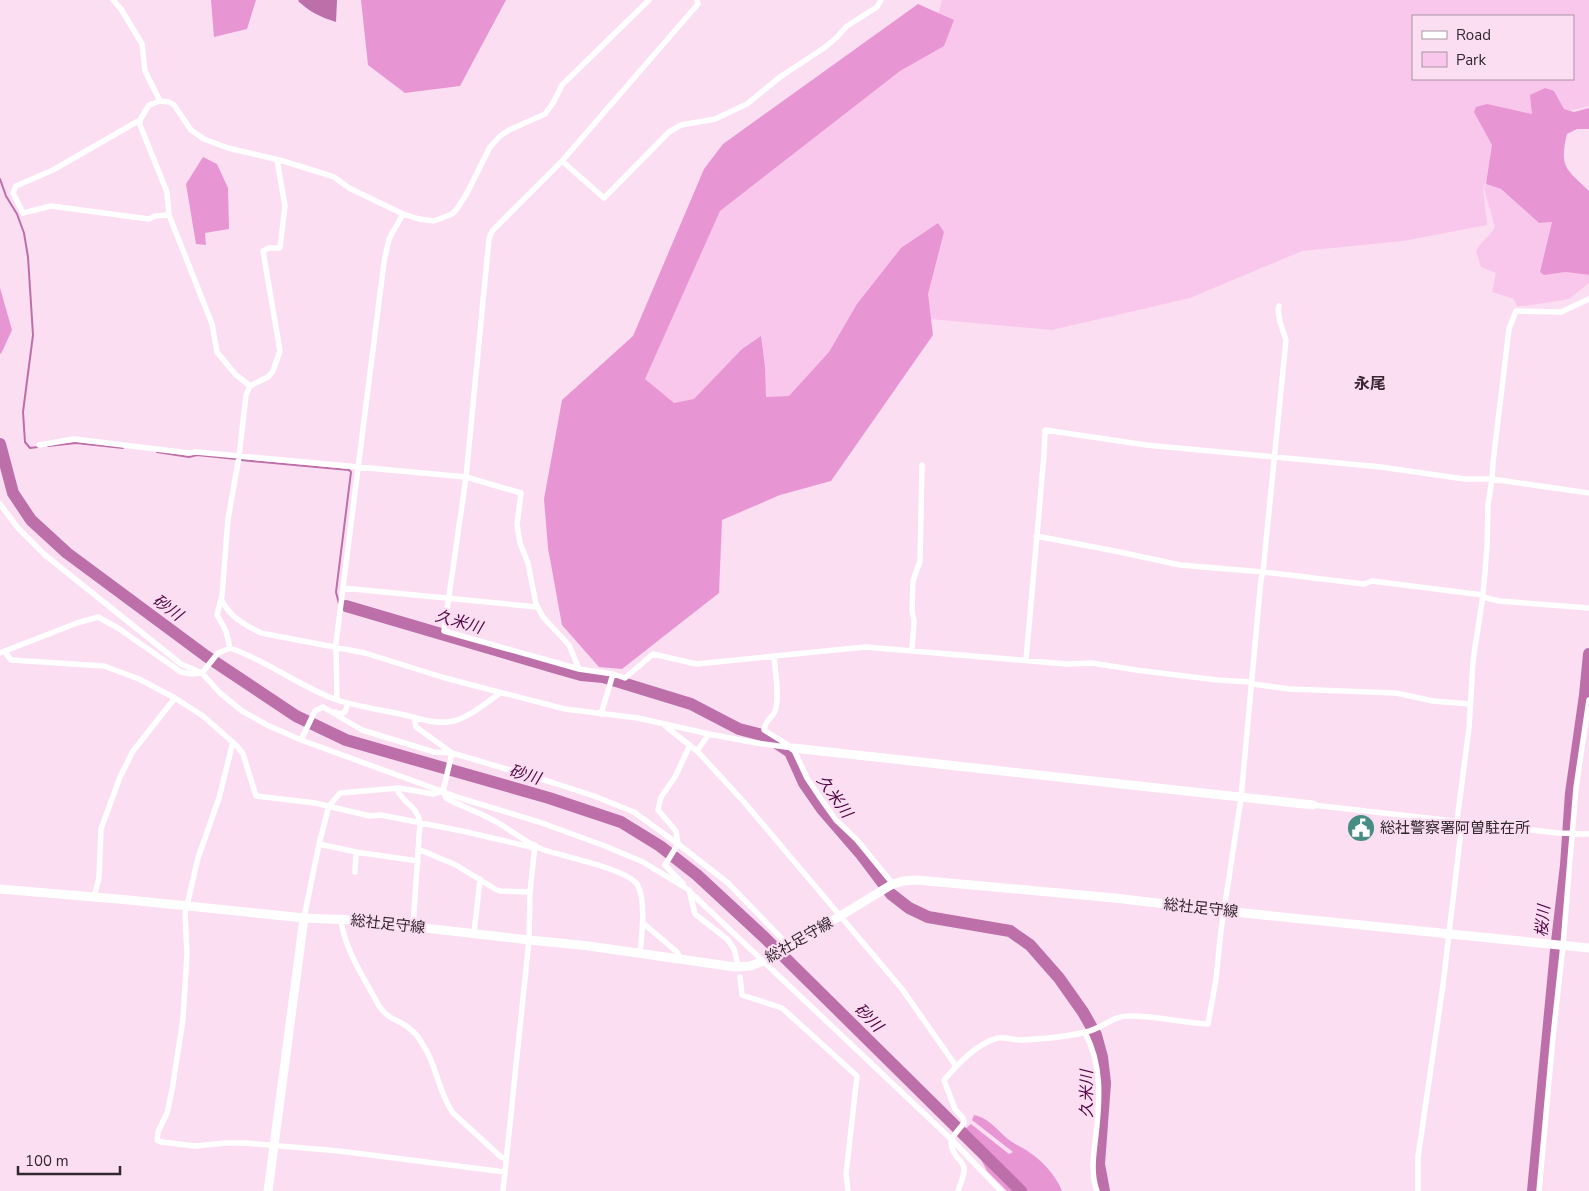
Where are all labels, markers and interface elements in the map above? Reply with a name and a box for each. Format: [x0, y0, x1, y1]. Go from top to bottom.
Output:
legend [1412, 15, 1574, 80]
text: Road [1456, 25, 1491, 45]
text: Park [1456, 50, 1486, 70]
district label: 永尾 [1354, 373, 1386, 395]
water label: 砂川 [148, 590, 188, 627]
water label: 久米川 [433, 605, 487, 640]
water label: 砂川 [506, 760, 545, 790]
water label: 久米川 [811, 771, 858, 824]
public building icon: 総社警察署阿曽駐在所 [1346, 813, 1376, 843]
place label: 総社警察署阿曽駐在所 [1380, 818, 1530, 838]
street label: 総社足守線 [1163, 894, 1239, 922]
water label: 桜川 [1531, 902, 1556, 938]
street label: 総社足守線 [350, 910, 426, 938]
street label: 総社足守線 [762, 913, 836, 967]
water label: 砂川 [849, 999, 889, 1038]
water label: 久米川 [1076, 1068, 1098, 1118]
scale bar [18, 1144, 120, 1176]
text: 100 m [25, 1151, 69, 1171]

